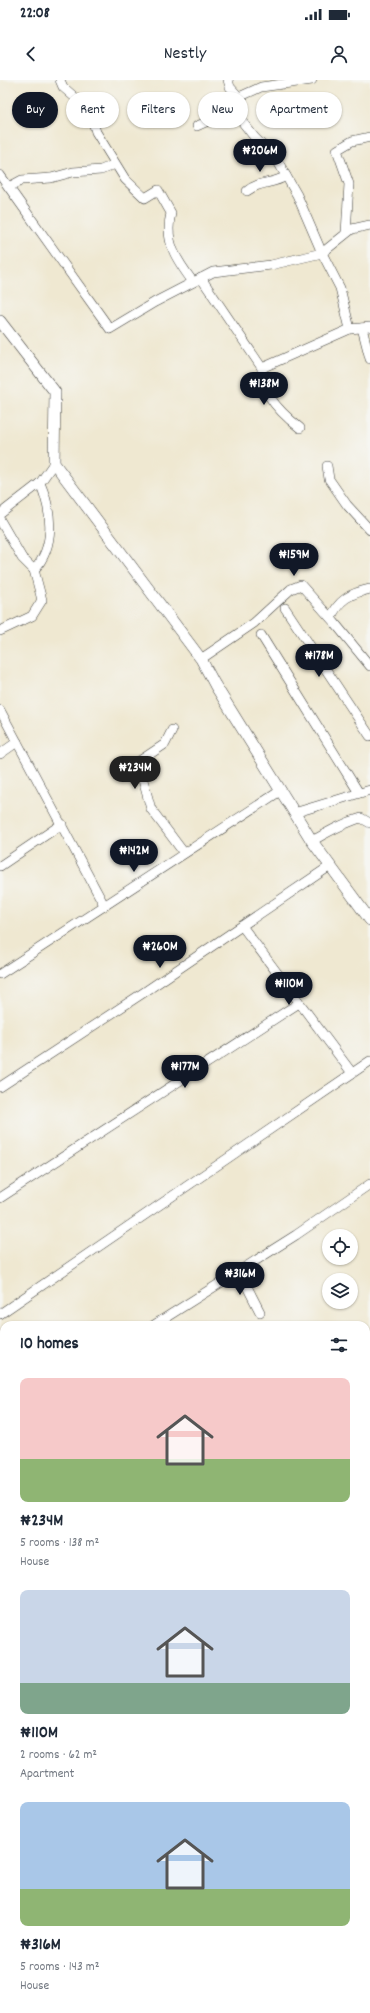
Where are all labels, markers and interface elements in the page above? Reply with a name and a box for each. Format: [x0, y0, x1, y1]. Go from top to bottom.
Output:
text: 22:08 [20, 3, 50, 25]
text: Nestly [164, 42, 206, 67]
icon: back [20, 43, 42, 65]
icon: person [328, 43, 350, 65]
chip: Buy [12, 92, 58, 128]
chip: Rent [66, 92, 119, 128]
chip: Filters [127, 92, 190, 128]
chip: New [198, 92, 248, 128]
chip: Apartment [256, 92, 342, 128]
pin: ₦206M [232, 139, 288, 173]
text: ₦206M [242, 142, 278, 161]
pin: ₦138M [236, 372, 292, 406]
text: ₦138M [249, 375, 279, 394]
pin: ₦159M [266, 543, 322, 577]
text: ₦159M [279, 546, 310, 565]
pin: ₦178M [291, 644, 347, 678]
text: ₦178M [304, 647, 334, 666]
pin: ₦234M [107, 756, 163, 790]
text: ₦234M [118, 759, 152, 778]
pin: ₦142M [106, 839, 162, 873]
text: ₦142M [119, 842, 149, 861]
pin: ₦260M [132, 935, 188, 969]
text: ₦260M [142, 938, 178, 957]
pin: ₦110M [261, 972, 317, 1006]
text: ₦110M [275, 975, 303, 994]
pin: ₦177M [157, 1055, 213, 1089]
text: ₦177M [171, 1058, 199, 1077]
map controls [322, 1229, 358, 1309]
button: locate [322, 1229, 358, 1265]
pin: ₦316M [212, 1262, 268, 1296]
text: ₦316M [224, 1265, 256, 1284]
button: layers [322, 1273, 358, 1309]
text: 10 homes [20, 1333, 79, 1357]
icon: filters [328, 1334, 350, 1356]
icon: home [149, 1404, 221, 1476]
text: ₦234M [20, 1510, 63, 1534]
text: 5 rooms · 138 m² [20, 1534, 99, 1553]
text: House [20, 1553, 49, 1572]
icon: home [149, 1616, 221, 1688]
text: ₦110M [20, 1722, 58, 1746]
text: 2 rooms · 62 m² [20, 1746, 97, 1765]
text: Apartment [20, 1765, 74, 1784]
icon: home [149, 1828, 221, 1900]
text: ₦316M [20, 1934, 61, 1958]
text: 5 rooms · 143 m² [20, 1958, 99, 1977]
text: House [20, 1977, 49, 1996]

